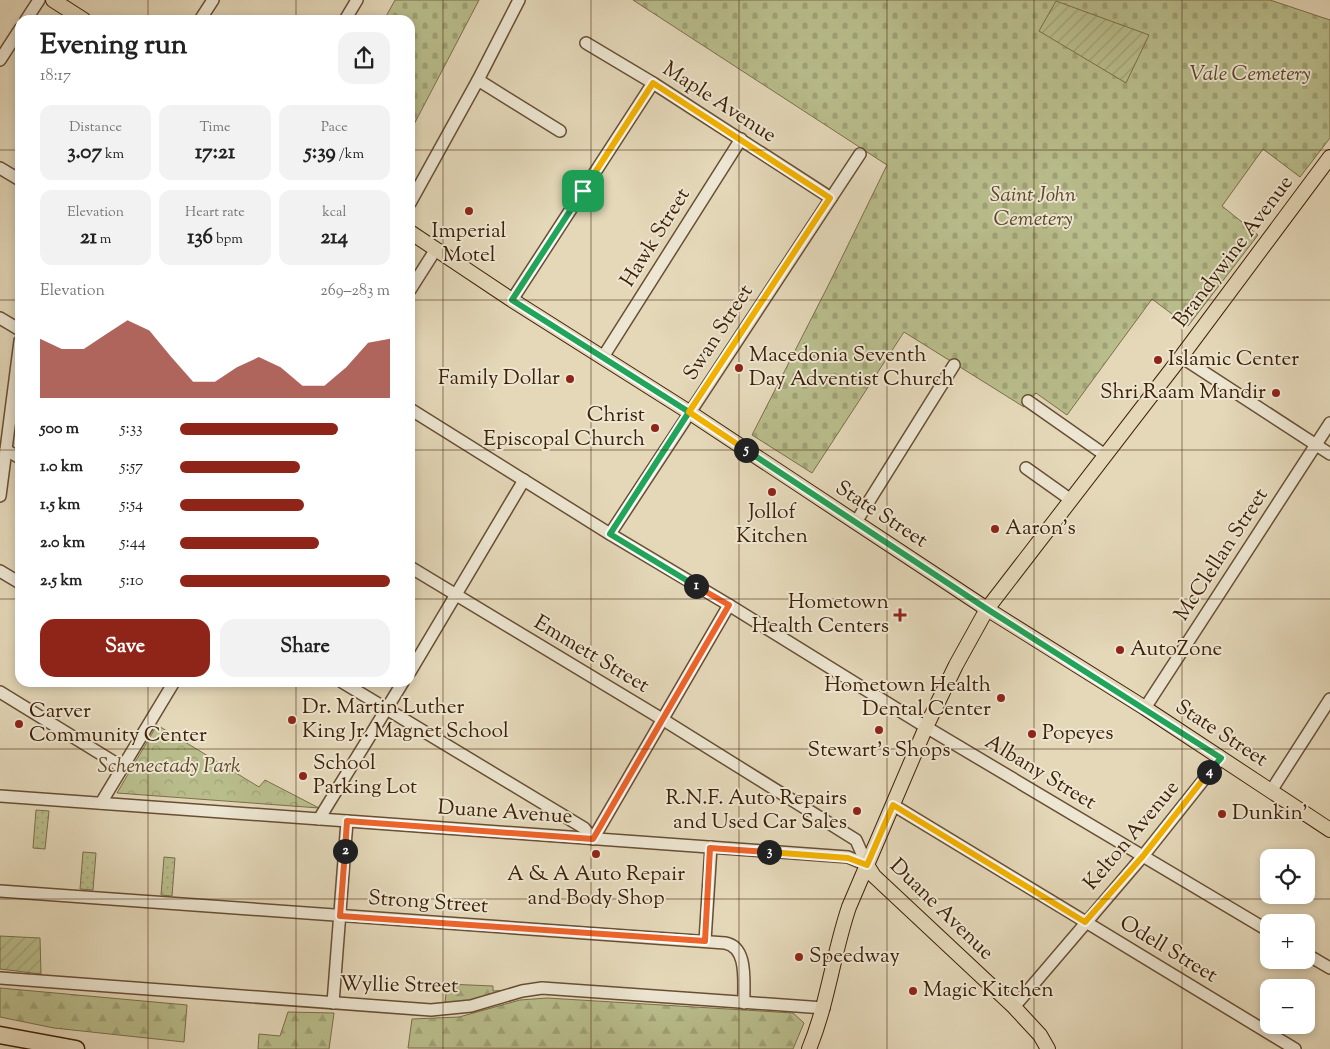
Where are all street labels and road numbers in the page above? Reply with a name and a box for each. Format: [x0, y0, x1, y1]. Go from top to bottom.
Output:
street label: Maple Avenue [656, 55, 782, 151]
street label: Brandywine Avenue [1167, 170, 1301, 334]
street label: Hawk Street [614, 183, 698, 293]
street label: Swan Street [677, 279, 761, 387]
street label: State Street [829, 474, 933, 556]
street label: McClellan Street [1168, 483, 1276, 627]
street label: Emmett Street [528, 609, 654, 701]
street label: State Street [1169, 693, 1273, 775]
street label: Albany Street [979, 728, 1101, 818]
street label: Kelton Avenue [1077, 775, 1187, 897]
street label: Duane Avenue [437, 793, 573, 833]
street label: Duane Avenue [882, 852, 1000, 968]
street label: Strong Street [367, 884, 489, 922]
street label: Odell Street [1113, 909, 1223, 991]
street label: Wyllie Street [339, 970, 459, 1002]

